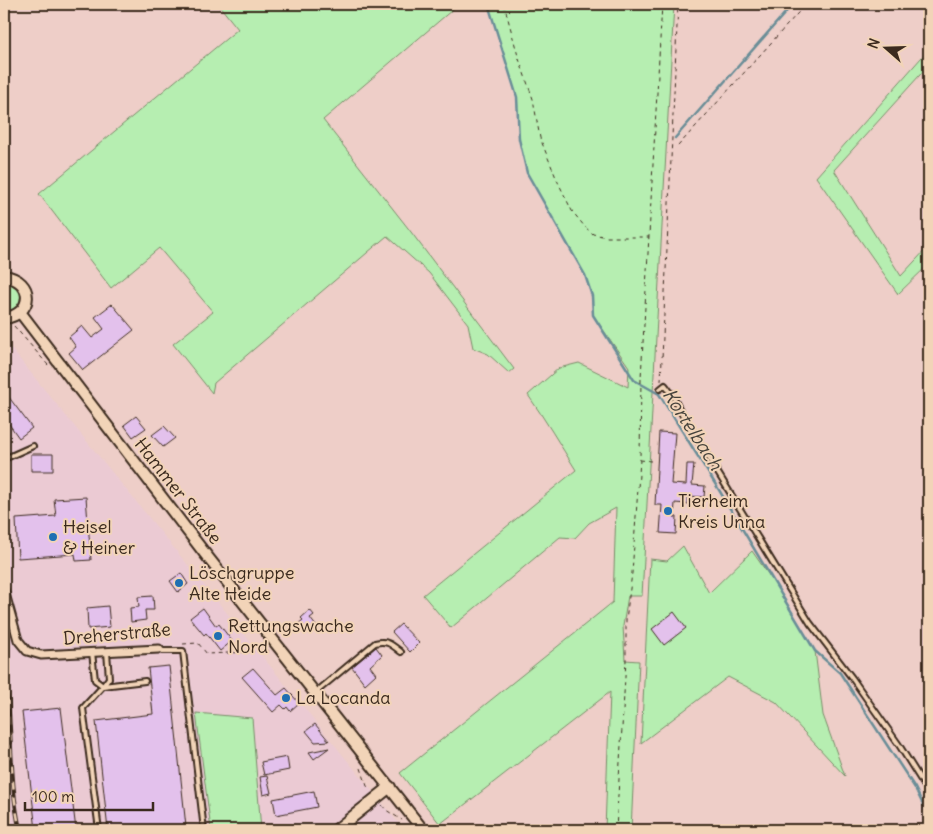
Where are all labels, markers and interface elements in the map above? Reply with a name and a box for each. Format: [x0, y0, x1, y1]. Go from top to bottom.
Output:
north arrow [860, 22, 910, 72]
text: N [864, 36, 884, 51]
water label: Kortelbach [658, 384, 729, 475]
street label: Hammer Straße [130, 433, 227, 549]
place label: Tierheim Kreis Unna [678, 489, 765, 533]
marker: Tierheim Kreis Unna [662, 505, 674, 517]
place label: Heisel & Heiner [63, 515, 136, 559]
marker: Heisel & Heiner [47, 531, 59, 543]
place label: Löschgruppe Alte Heide [189, 561, 295, 605]
marker: Löschgruppe Alte Heide [173, 577, 185, 589]
place label: Rettungswache Nord [228, 614, 354, 658]
street label: Dreherstraße [62, 617, 172, 650]
marker: Rettungswache Nord [212, 630, 224, 642]
place label: La Locanda [296, 686, 391, 709]
marker: La Locanda [280, 692, 292, 704]
scale bar [25, 779, 152, 811]
text: 100 m [32, 787, 74, 806]

